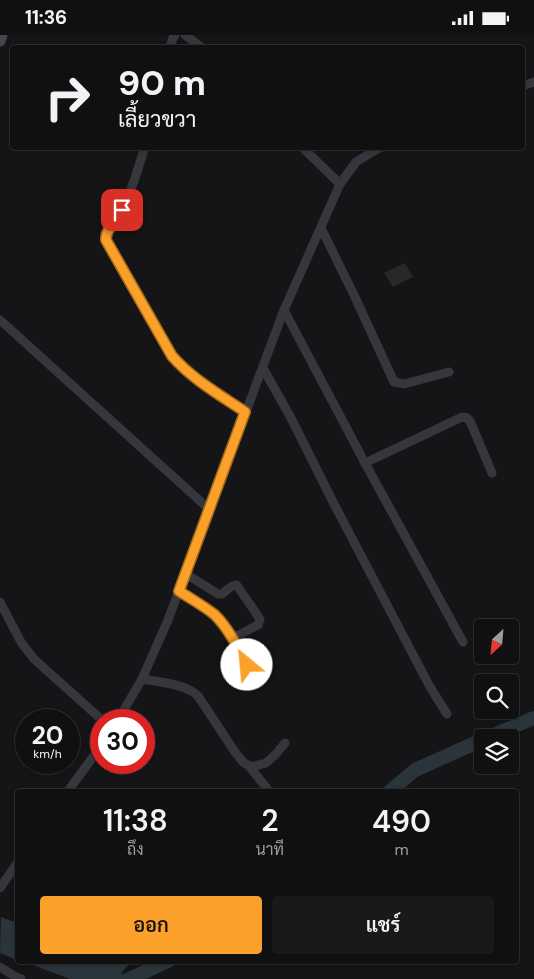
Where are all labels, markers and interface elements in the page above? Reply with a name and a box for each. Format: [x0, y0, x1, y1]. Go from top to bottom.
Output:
text: 11:36 [25, 5, 67, 30]
text: 90 m [118, 60, 206, 106]
icon: right [35, 65, 100, 130]
text: เลี้ยวขวา [118, 105, 196, 134]
pin [101, 189, 143, 231]
icon: arrive [108, 196, 136, 224]
north arrow [474, 619, 519, 664]
map controls [474, 619, 519, 774]
position arrow [220, 638, 272, 690]
button: search [474, 674, 519, 719]
speed limit sign: 30 [90, 709, 155, 774]
text: 20 [32, 719, 63, 752]
button: layers [474, 729, 519, 774]
text: km/h [33, 746, 62, 762]
text: 11:38 [103, 801, 168, 840]
text: 2 [261, 801, 278, 840]
text: 490 [372, 802, 431, 841]
text: ถึง [127, 839, 144, 860]
text: นาที [256, 839, 284, 860]
text: m [394, 839, 409, 860]
button: ออก [40, 896, 262, 954]
button: แชร์ [272, 896, 494, 954]

